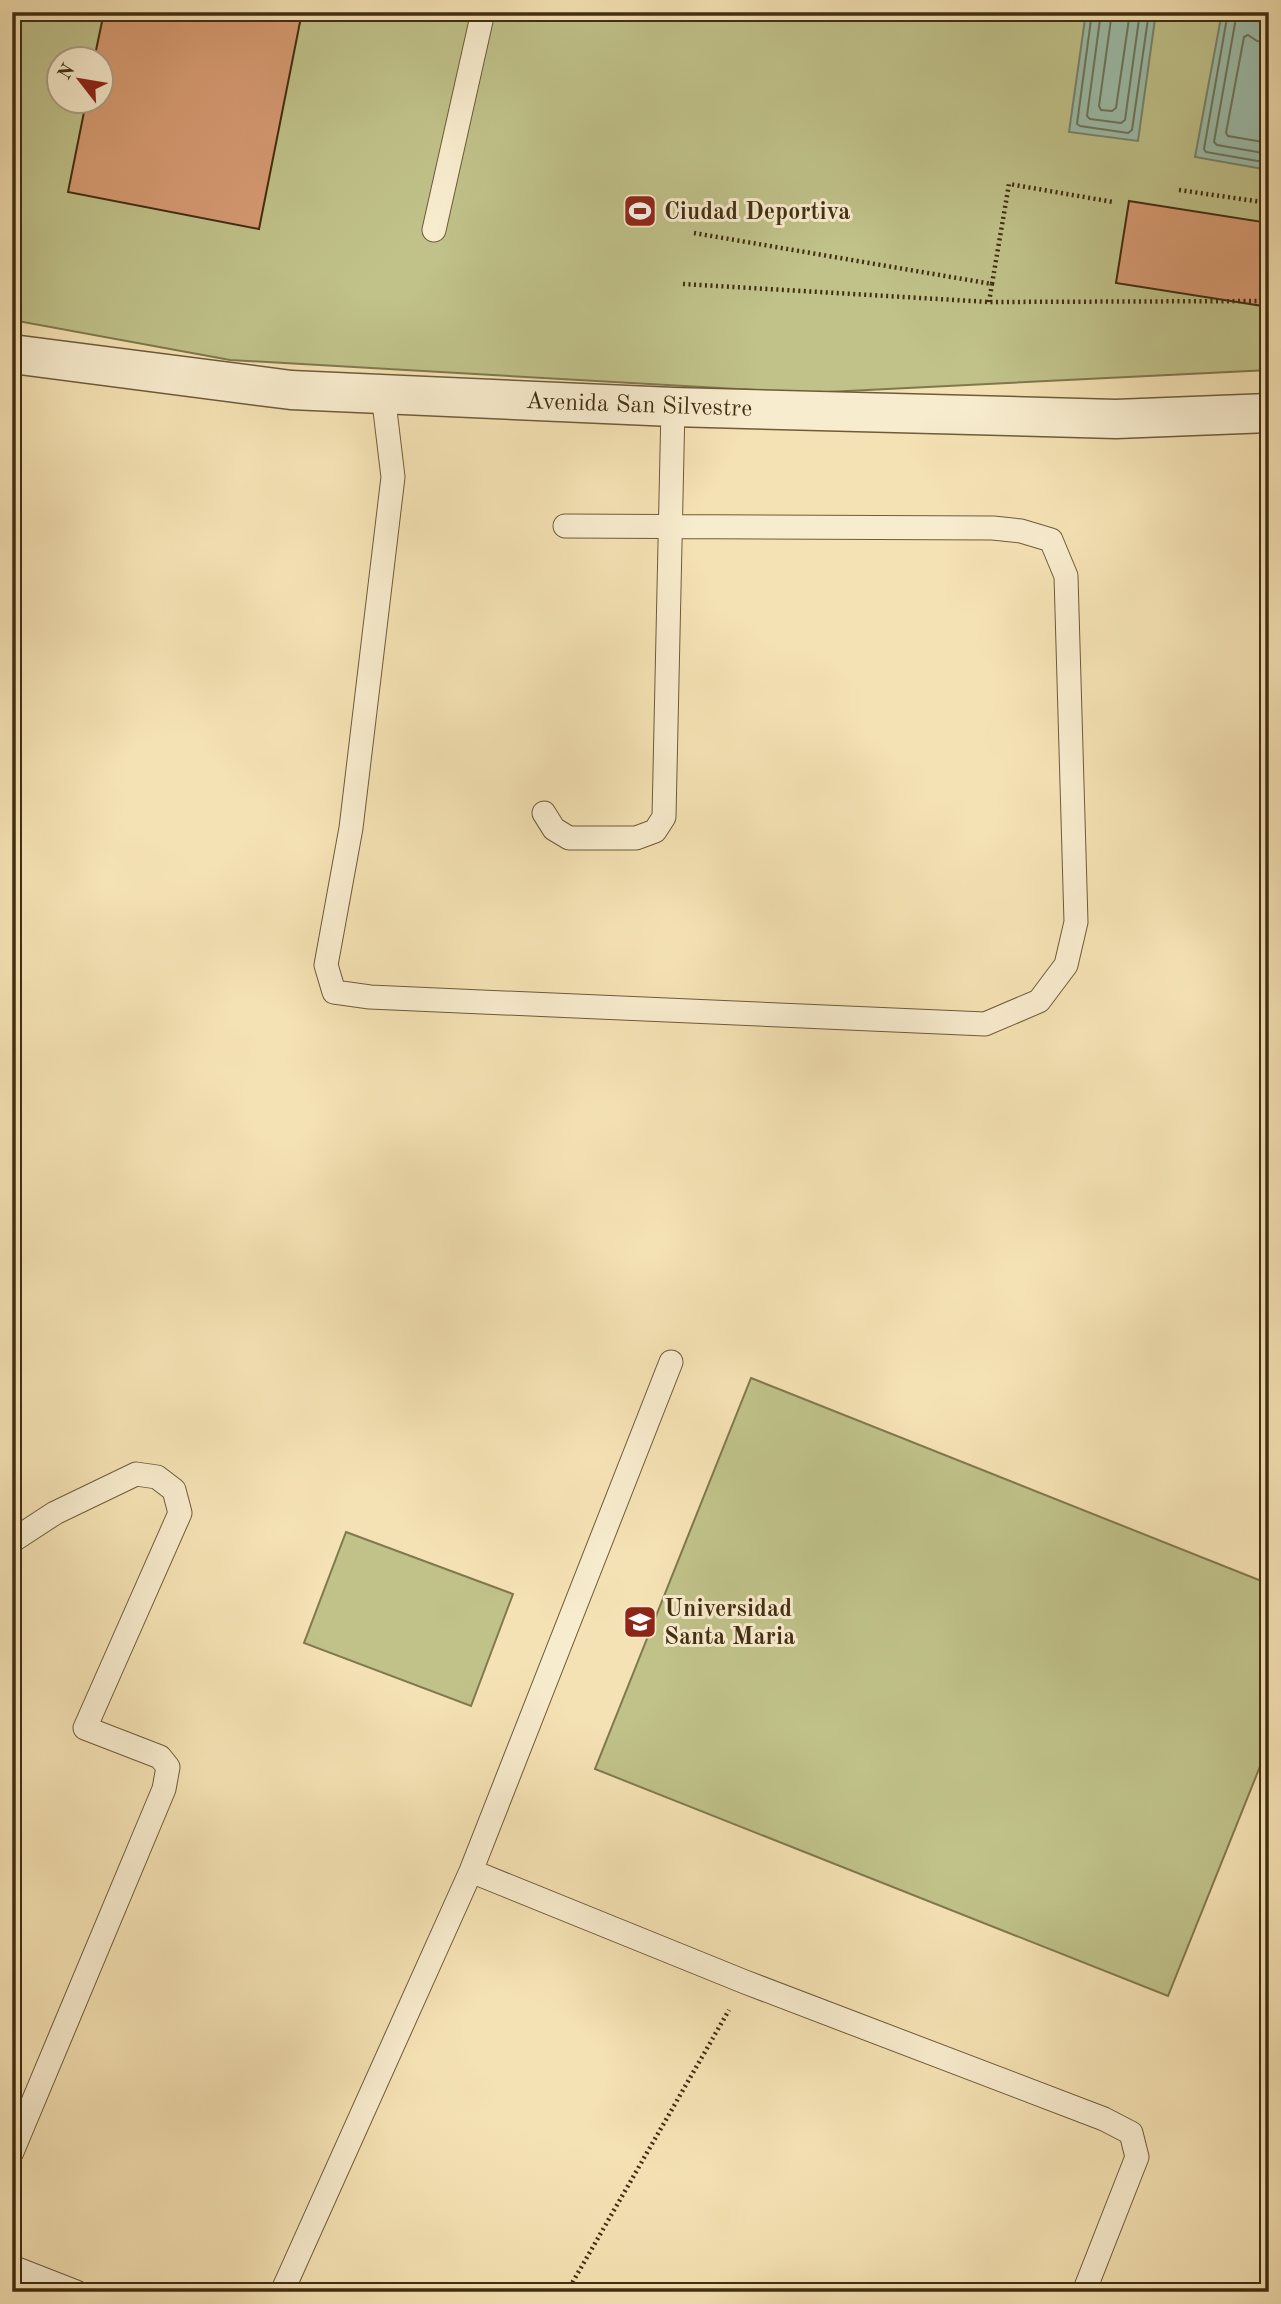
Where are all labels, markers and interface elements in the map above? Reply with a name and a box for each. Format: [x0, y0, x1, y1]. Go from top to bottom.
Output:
north arrow [46, 46, 116, 116]
text: N [56, 61, 80, 84]
sports icon: Ciudad Deportiva [621, 192, 659, 230]
place label: Ciudad Deportiva [664, 201, 850, 225]
street label: Avenida San Silvestre [525, 390, 753, 422]
place label: Universidad Santa Maria [664, 1598, 795, 1650]
school or university icon: Universidad Santa Maria [621, 1603, 659, 1641]

